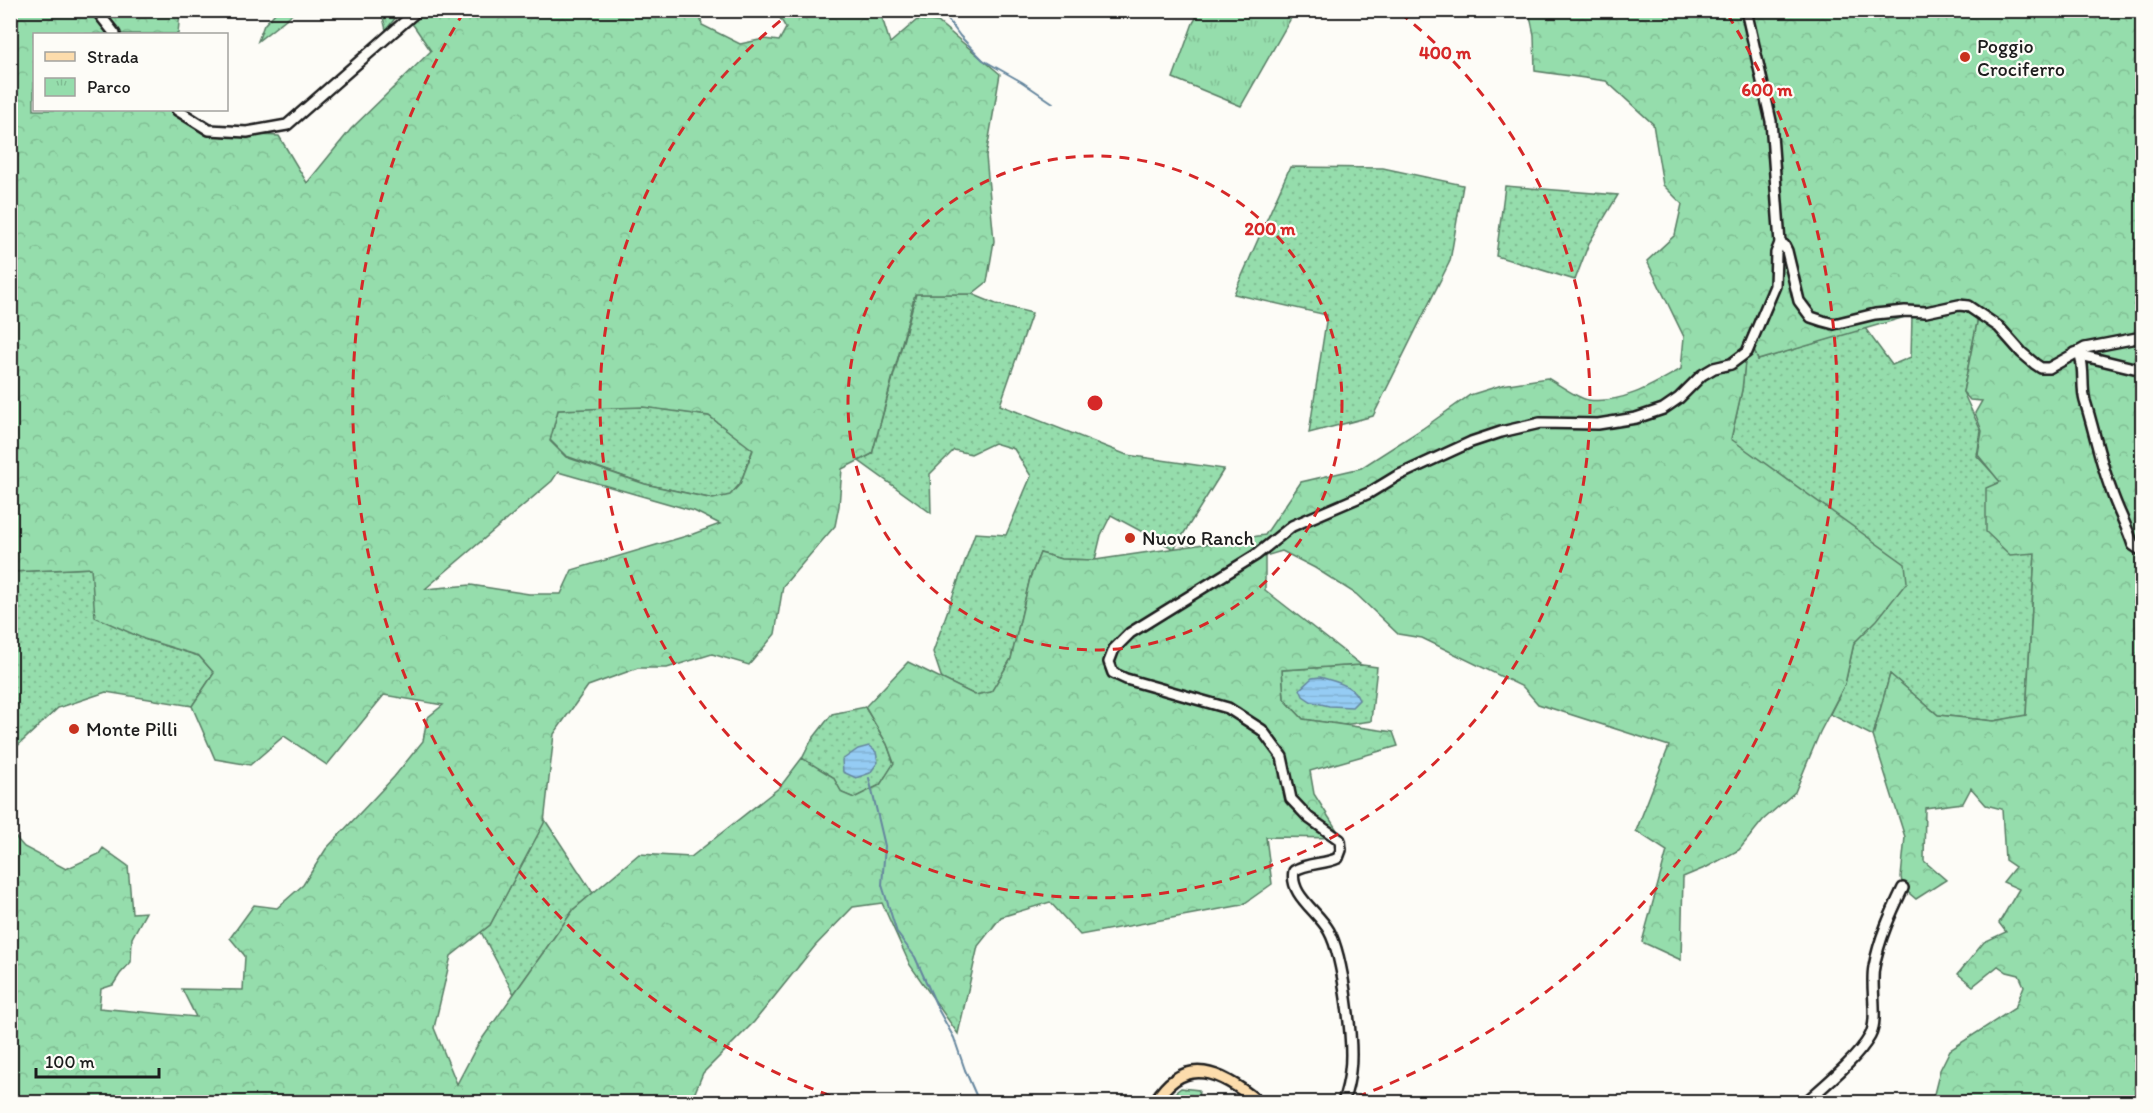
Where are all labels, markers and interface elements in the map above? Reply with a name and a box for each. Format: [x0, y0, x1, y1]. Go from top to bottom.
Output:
legend [33, 33, 228, 111]
place label: Poggio Crociferro [1977, 34, 2065, 81]
text: 400 m [1419, 42, 1472, 64]
text: Strada [87, 46, 139, 68]
marker: Poggio Crociferro [1958, 50, 1972, 64]
text: Parco [87, 76, 131, 98]
text: 600 m [1742, 79, 1793, 101]
text: 200 m [1245, 218, 1296, 240]
centre of rings [1085, 393, 1105, 413]
place label: Nuovo Ranch [1142, 526, 1254, 550]
marker: Nuovo Ranch [1123, 531, 1137, 545]
place label: Monte Pilli [86, 717, 178, 741]
marker: Monte Pilli [67, 722, 81, 736]
scale bar [36, 1041, 159, 1079]
text: 100 m [45, 1051, 95, 1073]

